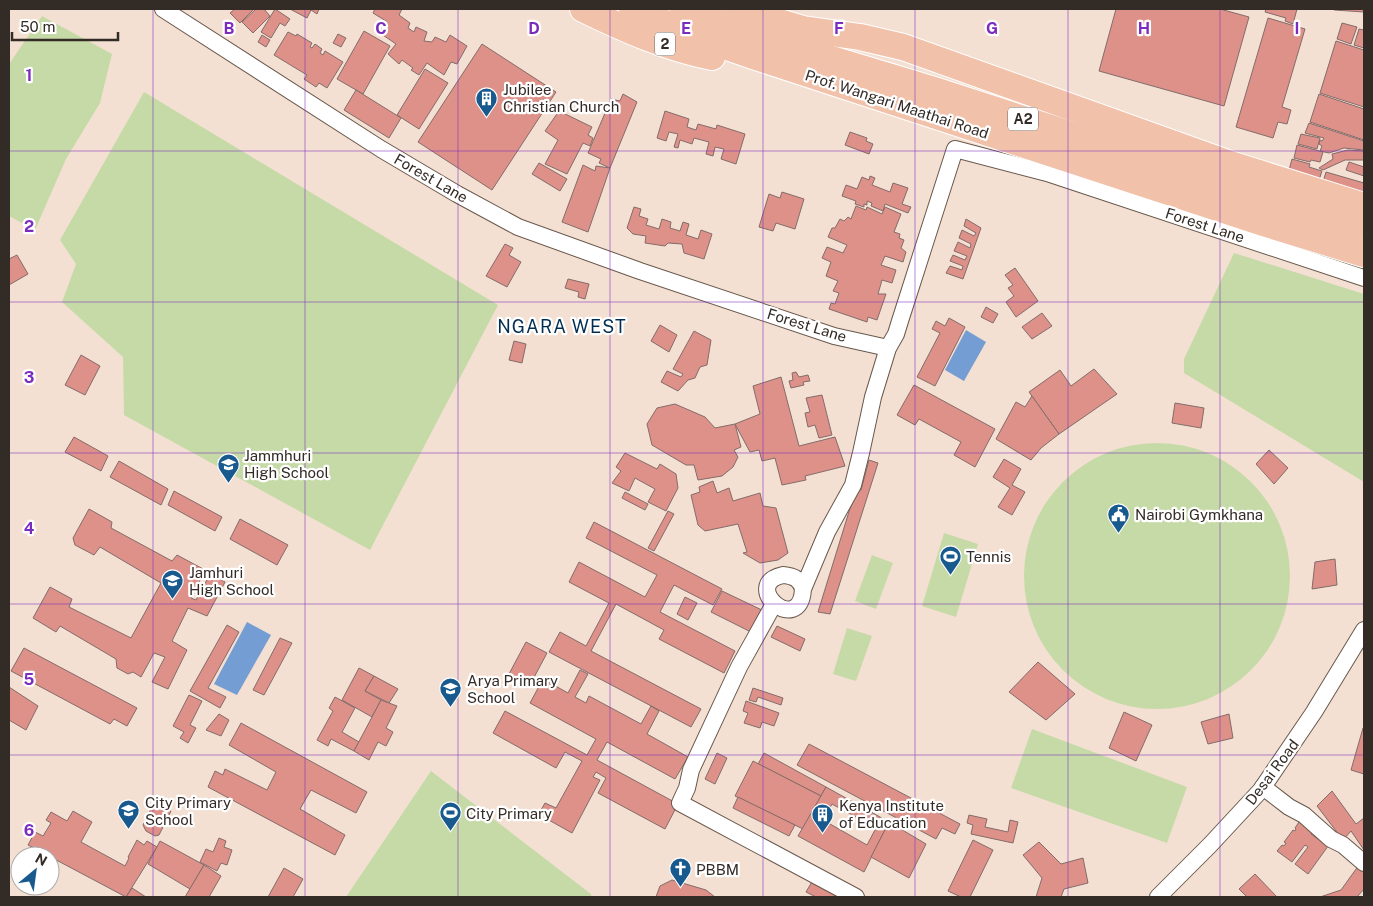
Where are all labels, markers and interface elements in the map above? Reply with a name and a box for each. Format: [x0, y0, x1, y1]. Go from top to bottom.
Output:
scale bar [12, 10, 119, 42]
text: 50 m [20, 18, 55, 35]
text: B [224, 19, 235, 38]
text: C [375, 19, 387, 38]
text: D [528, 19, 540, 38]
text: E [681, 19, 691, 38]
text: F [834, 19, 844, 38]
text: G [986, 19, 998, 38]
text: H [1138, 19, 1150, 38]
text: I [1295, 19, 1299, 38]
road number: 2 [655, 33, 675, 56]
text: 1 [26, 66, 32, 85]
street label: Prof. Wangari Maathai Road [803, 66, 991, 142]
place label: Jubilee Christian Church [503, 81, 619, 115]
building icon: Jubilee Christian Church [475, 86, 499, 117]
road number: A2 [1008, 108, 1038, 130]
street label: Forest Lane [391, 150, 471, 206]
street label: Forest Lane [1163, 204, 1247, 246]
text: 2 [24, 217, 34, 236]
street label: Forest Lane [765, 305, 849, 345]
district label: NGARA WEST [497, 316, 627, 337]
text: 3 [24, 368, 34, 387]
place label: Jammhuri High School [244, 447, 329, 481]
school or university icon: Jammhuri High School [216, 452, 240, 483]
public building icon: Nairobi Gymkhana [1107, 502, 1131, 533]
place label: Nairobi Gymkhana [1135, 506, 1263, 523]
text: 4 [24, 519, 35, 538]
sports icon: Tennis [938, 544, 962, 575]
place label: Tennis [966, 548, 1011, 565]
place label: Jamhuri High School [189, 564, 274, 598]
school or university icon: Jamhuri High School [161, 569, 185, 600]
text: 5 [24, 670, 35, 689]
place label: Arya Primary School [467, 672, 558, 706]
school or university icon: Arya Primary School [439, 677, 463, 708]
street label: Desai Road [1242, 736, 1302, 808]
place label: City Primary School [145, 794, 231, 828]
place label: Kenya Institute of Education [839, 797, 944, 831]
school or university icon: City Primary School [117, 799, 141, 830]
sports icon: City Primary [438, 801, 462, 832]
building icon: Kenya Institute of Education [811, 802, 835, 833]
place label: City Primary [466, 805, 552, 822]
text: 6 [24, 821, 34, 840]
north arrow [10, 846, 60, 896]
text: N [33, 850, 50, 869]
church icon: PBBM [668, 857, 692, 888]
place label: PBBM [696, 861, 739, 878]

